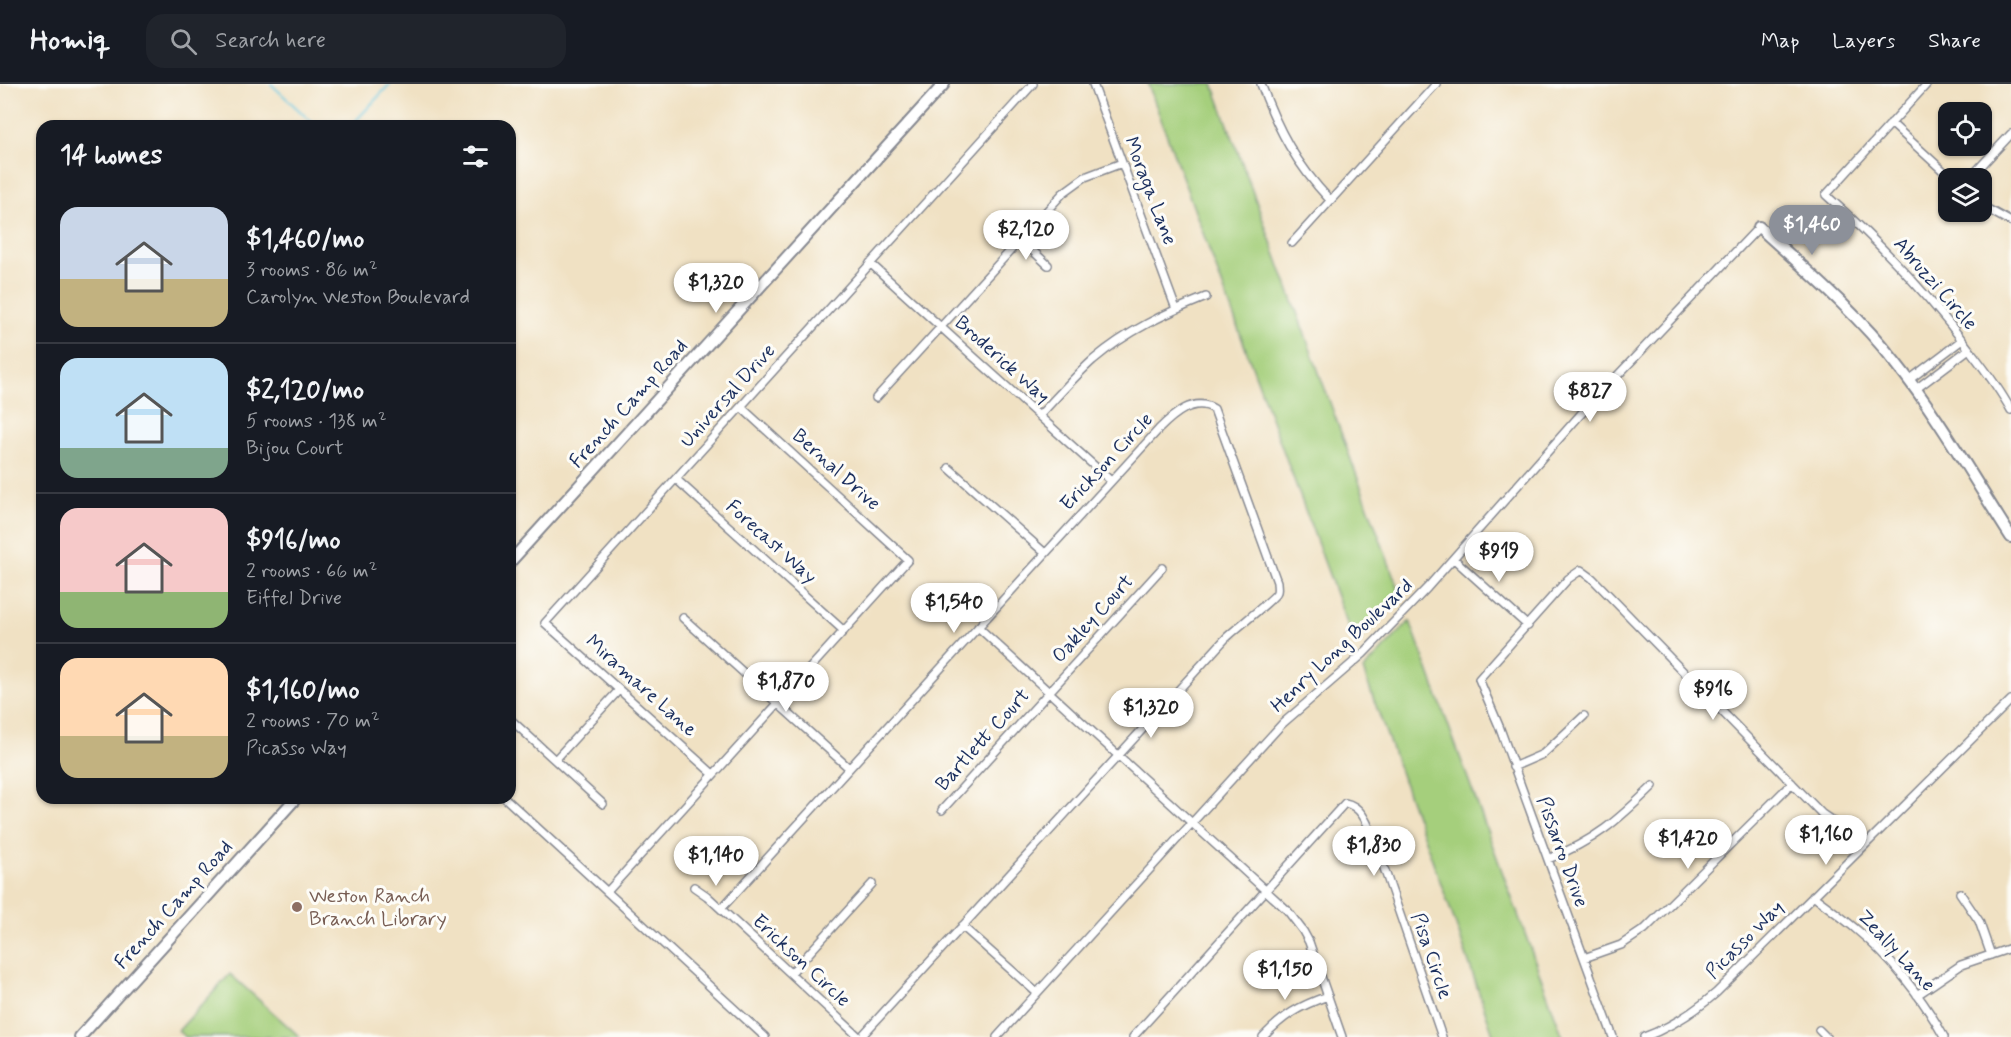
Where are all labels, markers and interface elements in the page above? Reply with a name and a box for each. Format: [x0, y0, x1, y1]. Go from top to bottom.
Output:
search box [146, 14, 566, 68]
text: Homiq [30, 23, 110, 60]
icon: search [167, 25, 200, 58]
text: Search here [215, 27, 326, 55]
text: Map [1761, 27, 1799, 55]
text: Layers [1832, 27, 1895, 55]
text: Share [1928, 27, 1981, 55]
map controls [1938, 102, 1992, 222]
button: locate [1938, 102, 1992, 156]
street label: Moraga Lane [1116, 133, 1183, 249]
text: 14 homes [60, 139, 162, 173]
icon: filters [459, 140, 492, 173]
button: layers [1938, 168, 1992, 222]
pin: $1,460 [1763, 205, 1861, 256]
pin: $2,120 [977, 210, 1075, 261]
text: $1,460 [1783, 211, 1841, 238]
text: $2,120 [997, 216, 1055, 243]
text: $1,460/mo [246, 223, 364, 257]
icon: home [108, 231, 180, 303]
street label: Abruzzi Circle [1887, 232, 1983, 336]
text: 3 rooms · 86 m² [246, 257, 378, 284]
pin: $1,320 [667, 263, 765, 314]
text: $1,320 [688, 269, 744, 296]
text: Carolyn Weston Boulevard [246, 284, 470, 311]
street label: Broderick Way [948, 310, 1056, 410]
street label: French Camp Road [564, 334, 694, 474]
street label: Universal Drive [674, 338, 782, 454]
pin: $827 [1554, 372, 1626, 423]
text: $2,120/mo [246, 374, 364, 408]
text: $827 [1568, 378, 1612, 405]
icon: home [108, 382, 180, 454]
street label: Erickson Circle [1054, 407, 1160, 517]
text: 5 rooms · 138 m² [246, 408, 387, 435]
street label: Bernal Drive [786, 423, 886, 517]
text: Bijou Court [246, 435, 344, 462]
street label: Forecast Way [720, 494, 822, 590]
text: $916/mo [246, 524, 341, 558]
icon: home [108, 532, 180, 604]
pin: $919 [1463, 532, 1535, 583]
text: $919 [1479, 538, 1519, 565]
text: 2 rooms · 66 m² [246, 558, 377, 585]
street label: Oakley Court [1046, 569, 1140, 669]
street label: Henry Long Boulevard [1265, 573, 1419, 719]
pin: $1,540 [905, 583, 1003, 634]
text: Eiffel Drive [246, 585, 342, 612]
text: $1,540 [925, 589, 983, 616]
street label: Miramare Lane [579, 629, 703, 743]
pin: $1,870 [737, 662, 835, 713]
text: $1,870 [757, 668, 815, 695]
pin: $916 [1677, 670, 1749, 721]
text: $1,160/mo [246, 674, 360, 708]
text: $916 [1693, 676, 1733, 703]
icon: home [108, 682, 180, 754]
street label: Bartlett Court [930, 683, 1036, 797]
pin: $1,320 [1102, 688, 1200, 739]
text: $1,320 [1123, 694, 1179, 721]
text: 2 rooms · 70 m² [246, 708, 380, 735]
text: Picasso Way [246, 735, 347, 762]
street label: Pissarro Drive [1529, 793, 1595, 911]
pin: $1,160 [1777, 815, 1875, 866]
pin: $1,420 [1639, 819, 1737, 870]
text: $1,160 [1799, 821, 1853, 848]
text: $1,420 [1658, 825, 1718, 852]
pin: $1,830 [1325, 826, 1423, 877]
text: $1,830 [1346, 832, 1402, 859]
street label: French Camp Road [109, 835, 239, 975]
pin: $1,140 [667, 836, 765, 887]
text: $1,140 [688, 842, 744, 869]
place label: Weston Ranch Branch Library [309, 883, 447, 933]
street label: Picasso Way [1700, 895, 1790, 985]
marker: Weston Ranch Branch Library [290, 900, 304, 914]
street label: Zeally Lane [1851, 904, 1941, 998]
street label: Erickson Circle [746, 908, 856, 1014]
street label: Pisa Circle [1404, 909, 1458, 1003]
pin: $1,150 [1236, 950, 1334, 1001]
text: $1,150 [1257, 956, 1313, 983]

